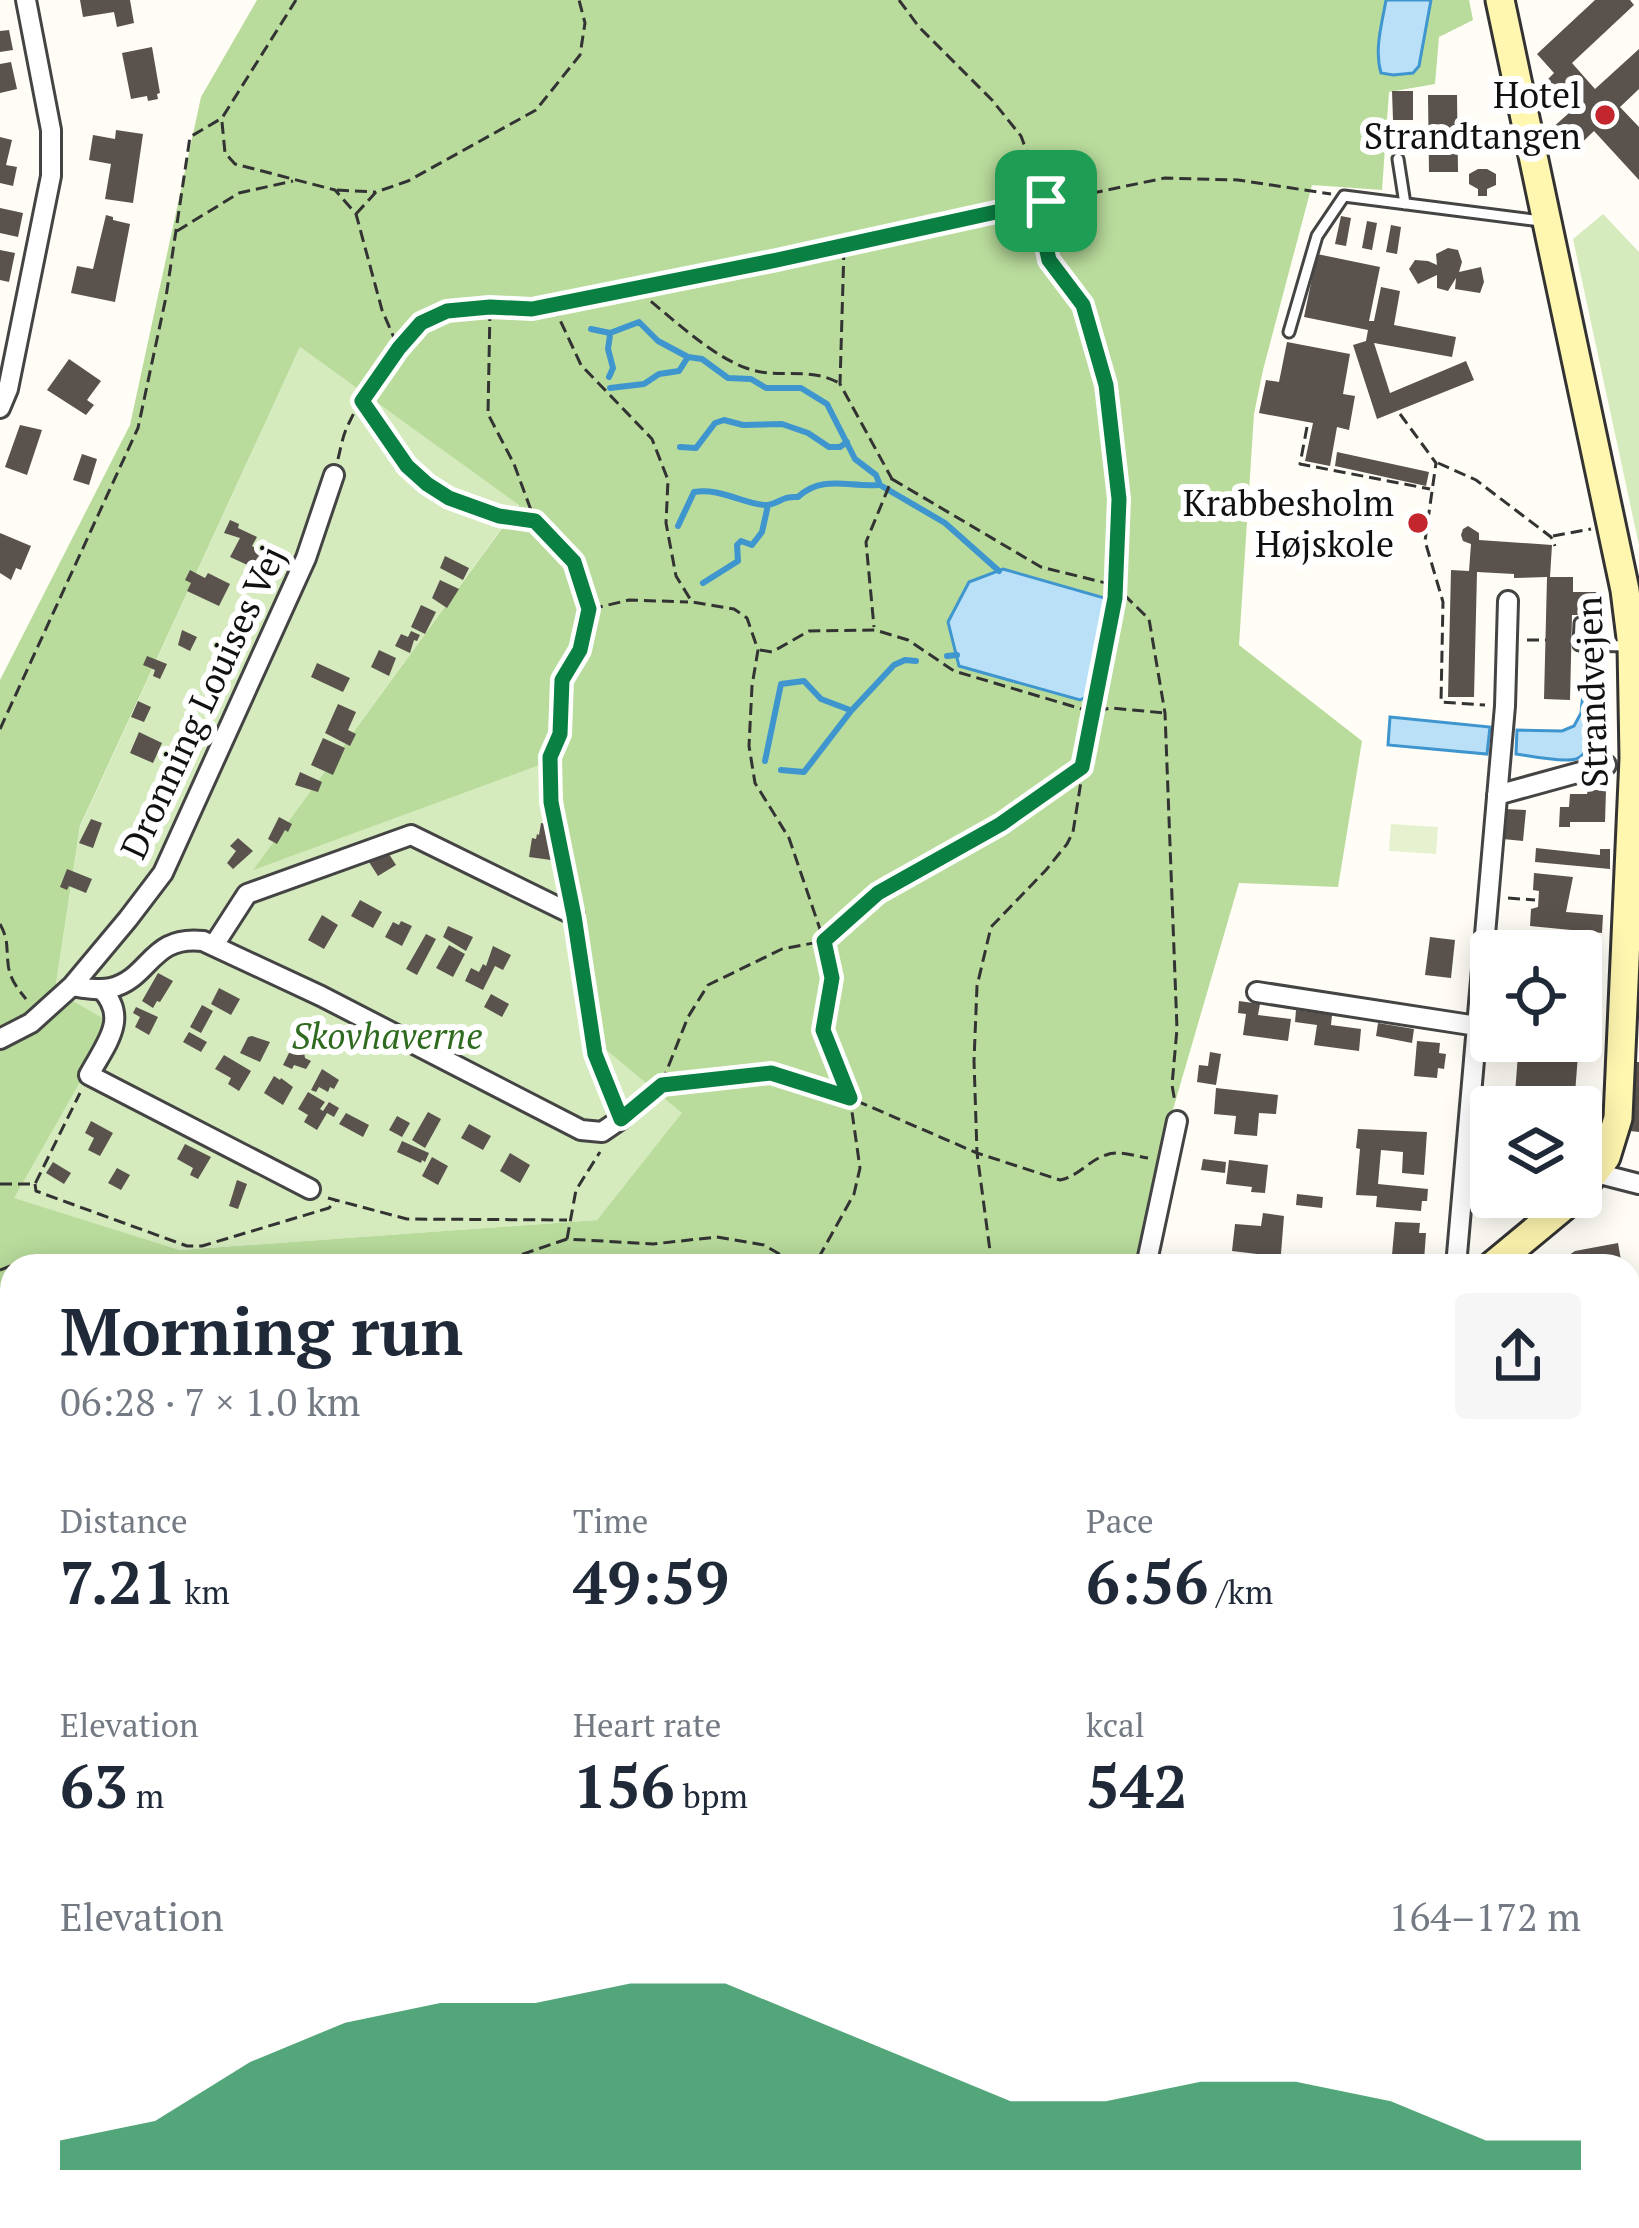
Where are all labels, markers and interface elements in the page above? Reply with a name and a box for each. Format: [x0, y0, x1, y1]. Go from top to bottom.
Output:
place label: Hotel Strandtangen [1364, 71, 1581, 159]
marker: Hotel Strandtangen [1592, 102, 1618, 128]
pin [995, 150, 1097, 252]
icon: arrive [1013, 168, 1079, 234]
place label: Krabbesholm Højskole [1183, 479, 1394, 567]
marker: Krabbesholm Højskole [1405, 510, 1431, 536]
street label: Dronning Louises Vej [109, 538, 295, 866]
street label: Strandvejen [1564, 595, 1618, 789]
map controls [1470, 930, 1602, 1218]
button: locate [1470, 930, 1602, 1062]
park label: Skovhaverne [291, 1012, 483, 1059]
button: layers [1470, 1086, 1602, 1218]
text: Morning run [60, 1286, 463, 1374]
button: share [1455, 1293, 1581, 1419]
text: 06:28 · 7 × 1.0 km [60, 1375, 360, 1427]
text: Distance [60, 1499, 187, 1542]
text: Time [573, 1499, 648, 1542]
text: Pace [1086, 1499, 1154, 1542]
text: 7.21 [60, 1542, 176, 1621]
text: 49:59 [573, 1542, 729, 1621]
text: 6:56 [1086, 1542, 1208, 1621]
text: km [176, 1570, 230, 1613]
text: /km [1208, 1570, 1273, 1613]
text: Elevation [60, 1703, 199, 1746]
text: Heart rate [573, 1703, 721, 1746]
text: kcal [1086, 1703, 1145, 1746]
text: 63 [60, 1746, 128, 1825]
text: 156 [573, 1746, 675, 1825]
text: 542 [1086, 1746, 1188, 1825]
text: m [128, 1774, 164, 1817]
text: bpm [675, 1774, 748, 1817]
text: Elevation [60, 1890, 224, 1942]
text: 164–172 m [1389, 1890, 1581, 1942]

